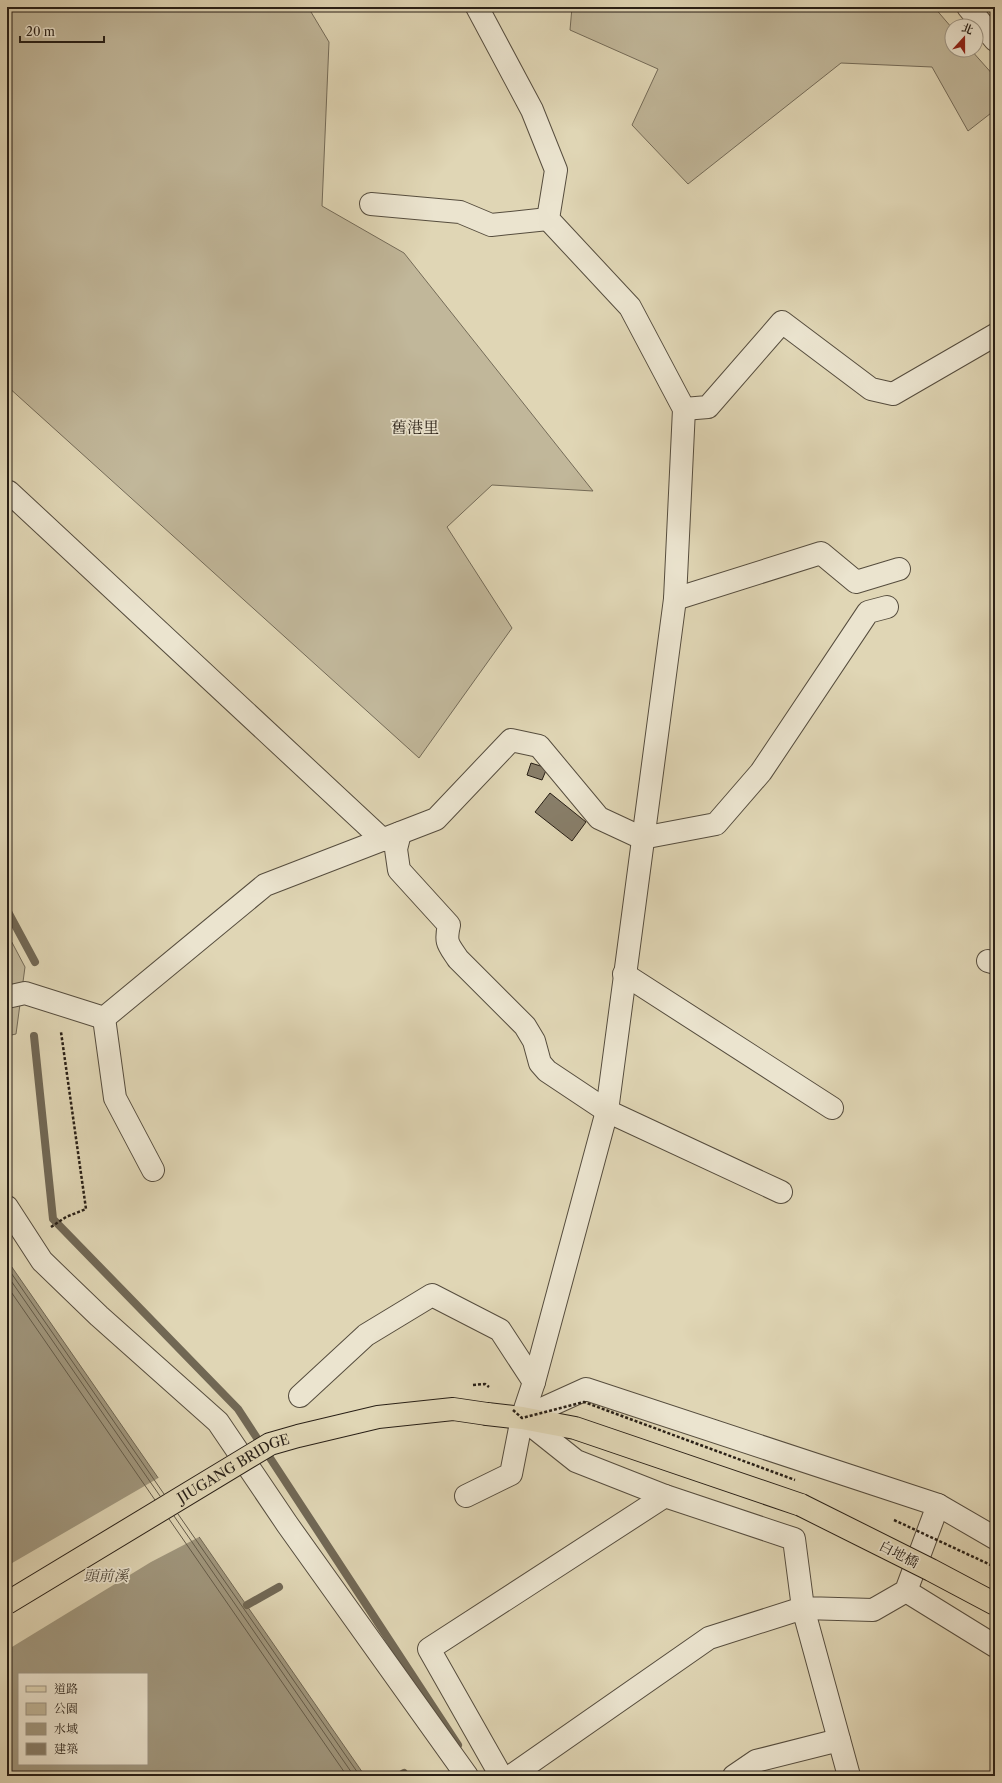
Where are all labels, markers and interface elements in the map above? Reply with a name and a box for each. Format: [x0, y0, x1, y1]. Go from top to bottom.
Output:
scale bar [20, 18, 104, 44]
north arrow [944, 18, 984, 58]
text: 北 [960, 20, 975, 37]
text: 20 m [26, 24, 55, 39]
district label: 舊港里 [391, 417, 439, 437]
street label: JIUGANG BRIDGE [172, 1430, 292, 1508]
street label: 白地橋 [876, 1536, 922, 1572]
water label: 頭前溪 [83, 1566, 130, 1585]
legend [18, 1673, 148, 1765]
text: 道路 [54, 1681, 78, 1696]
text: 公園 [54, 1701, 78, 1716]
text: 水域 [54, 1721, 78, 1736]
text: 建築 [54, 1741, 78, 1756]

